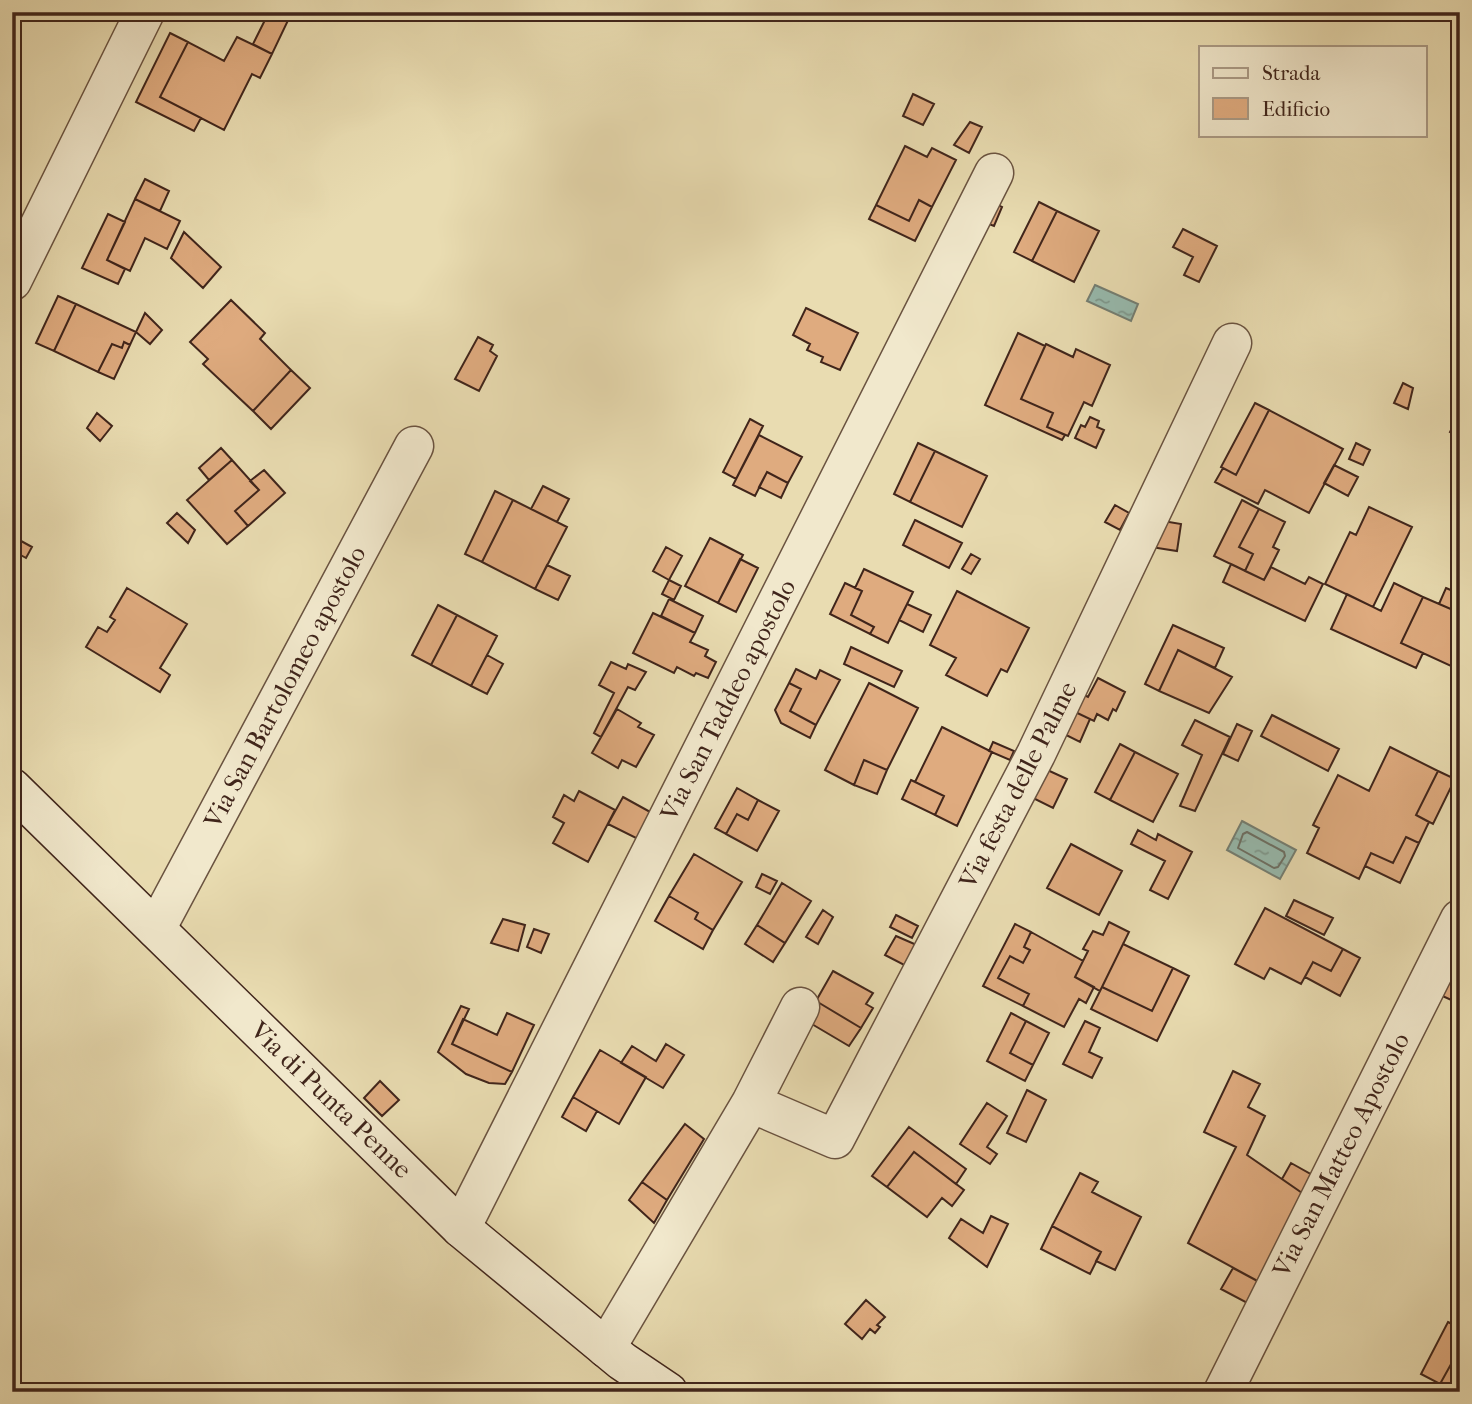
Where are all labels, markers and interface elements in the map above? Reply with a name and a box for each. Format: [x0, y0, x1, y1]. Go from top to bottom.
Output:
legend [1199, 46, 1426, 136]
text: Strada [1262, 61, 1320, 85]
text: Edificio [1262, 97, 1330, 121]
street label: Via San Bartolomeo apostolo [197, 541, 373, 834]
street label: Via San Taddeo apostolo [653, 574, 802, 827]
street label: Via festa delle Palme [952, 676, 1084, 895]
street label: Via di Punta Penne [243, 1014, 418, 1185]
street label: Via San Matteo Apostolo [1265, 1027, 1416, 1283]

